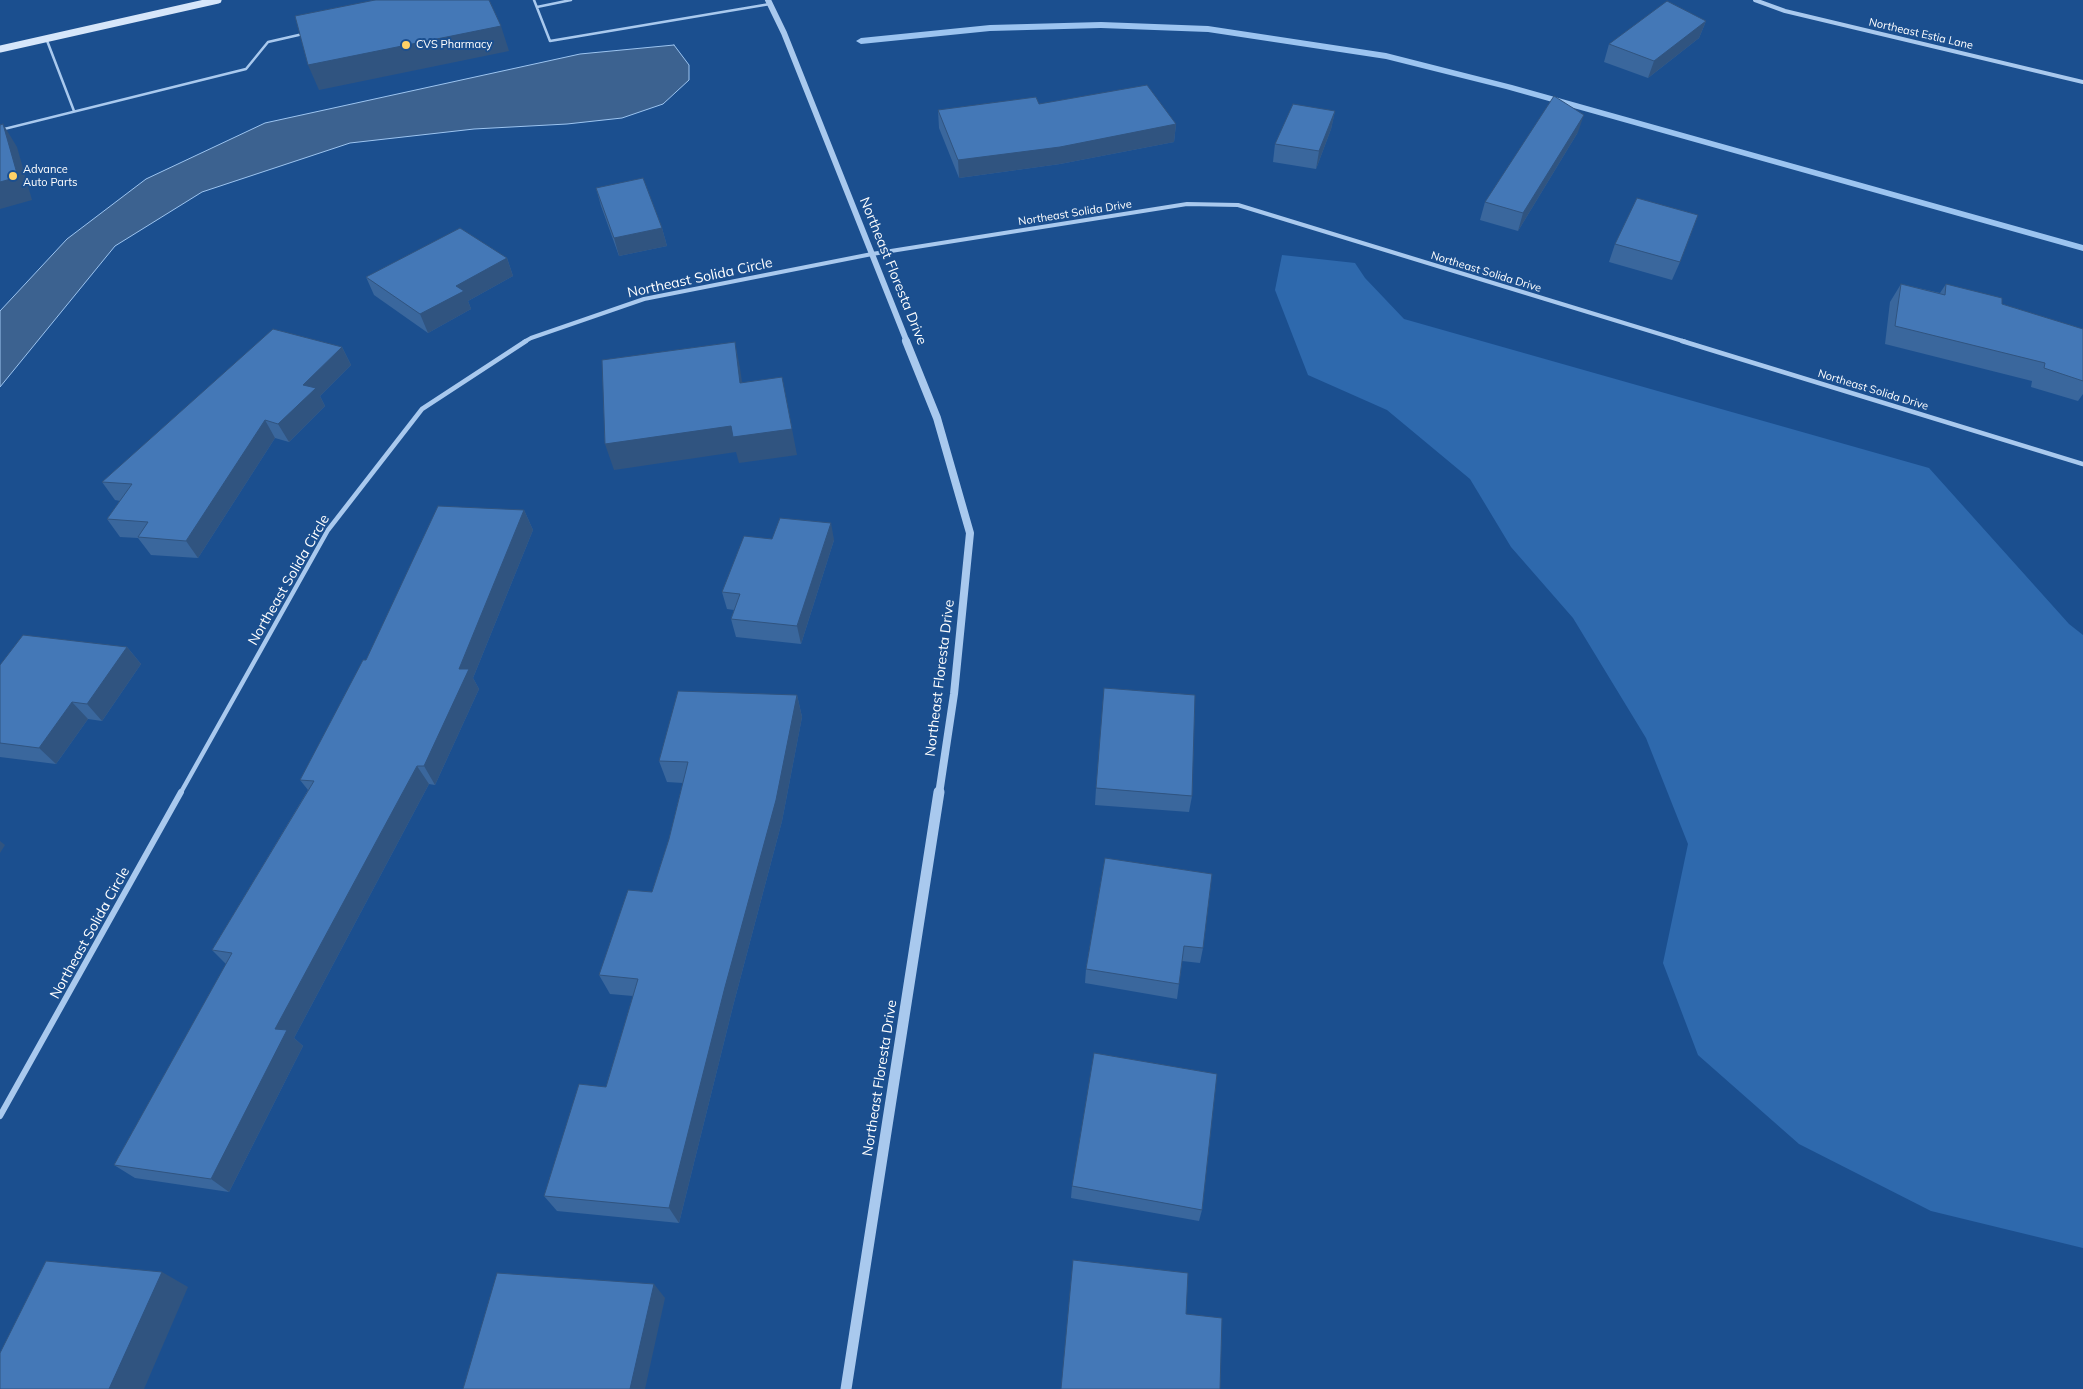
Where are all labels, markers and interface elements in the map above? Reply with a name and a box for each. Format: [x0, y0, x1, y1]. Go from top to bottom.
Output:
street label: Northeast Estia Lane [1868, 16, 1974, 52]
place label: CVS Pharmacy [416, 38, 492, 52]
marker: CVS Pharmacy [400, 39, 412, 51]
place label: Advance Auto Parts [23, 163, 77, 189]
marker: Advance Auto Parts [7, 170, 19, 182]
street label: Northeast Floresta Drive [856, 195, 930, 347]
street label: Northeast Solida Drive [1017, 198, 1133, 228]
street label: Northeast Solida Drive [1429, 249, 1543, 295]
street label: Northeast Solida Circle [626, 254, 774, 302]
street label: Northeast Solida Drive [1816, 367, 1930, 413]
street label: Northeast Solida Circle [245, 512, 333, 648]
street label: Northeast Floresta Drive [922, 599, 958, 757]
street label: Northeast Solida Circle [47, 864, 133, 1002]
street label: Northeast Floresta Drive [859, 999, 901, 1157]

